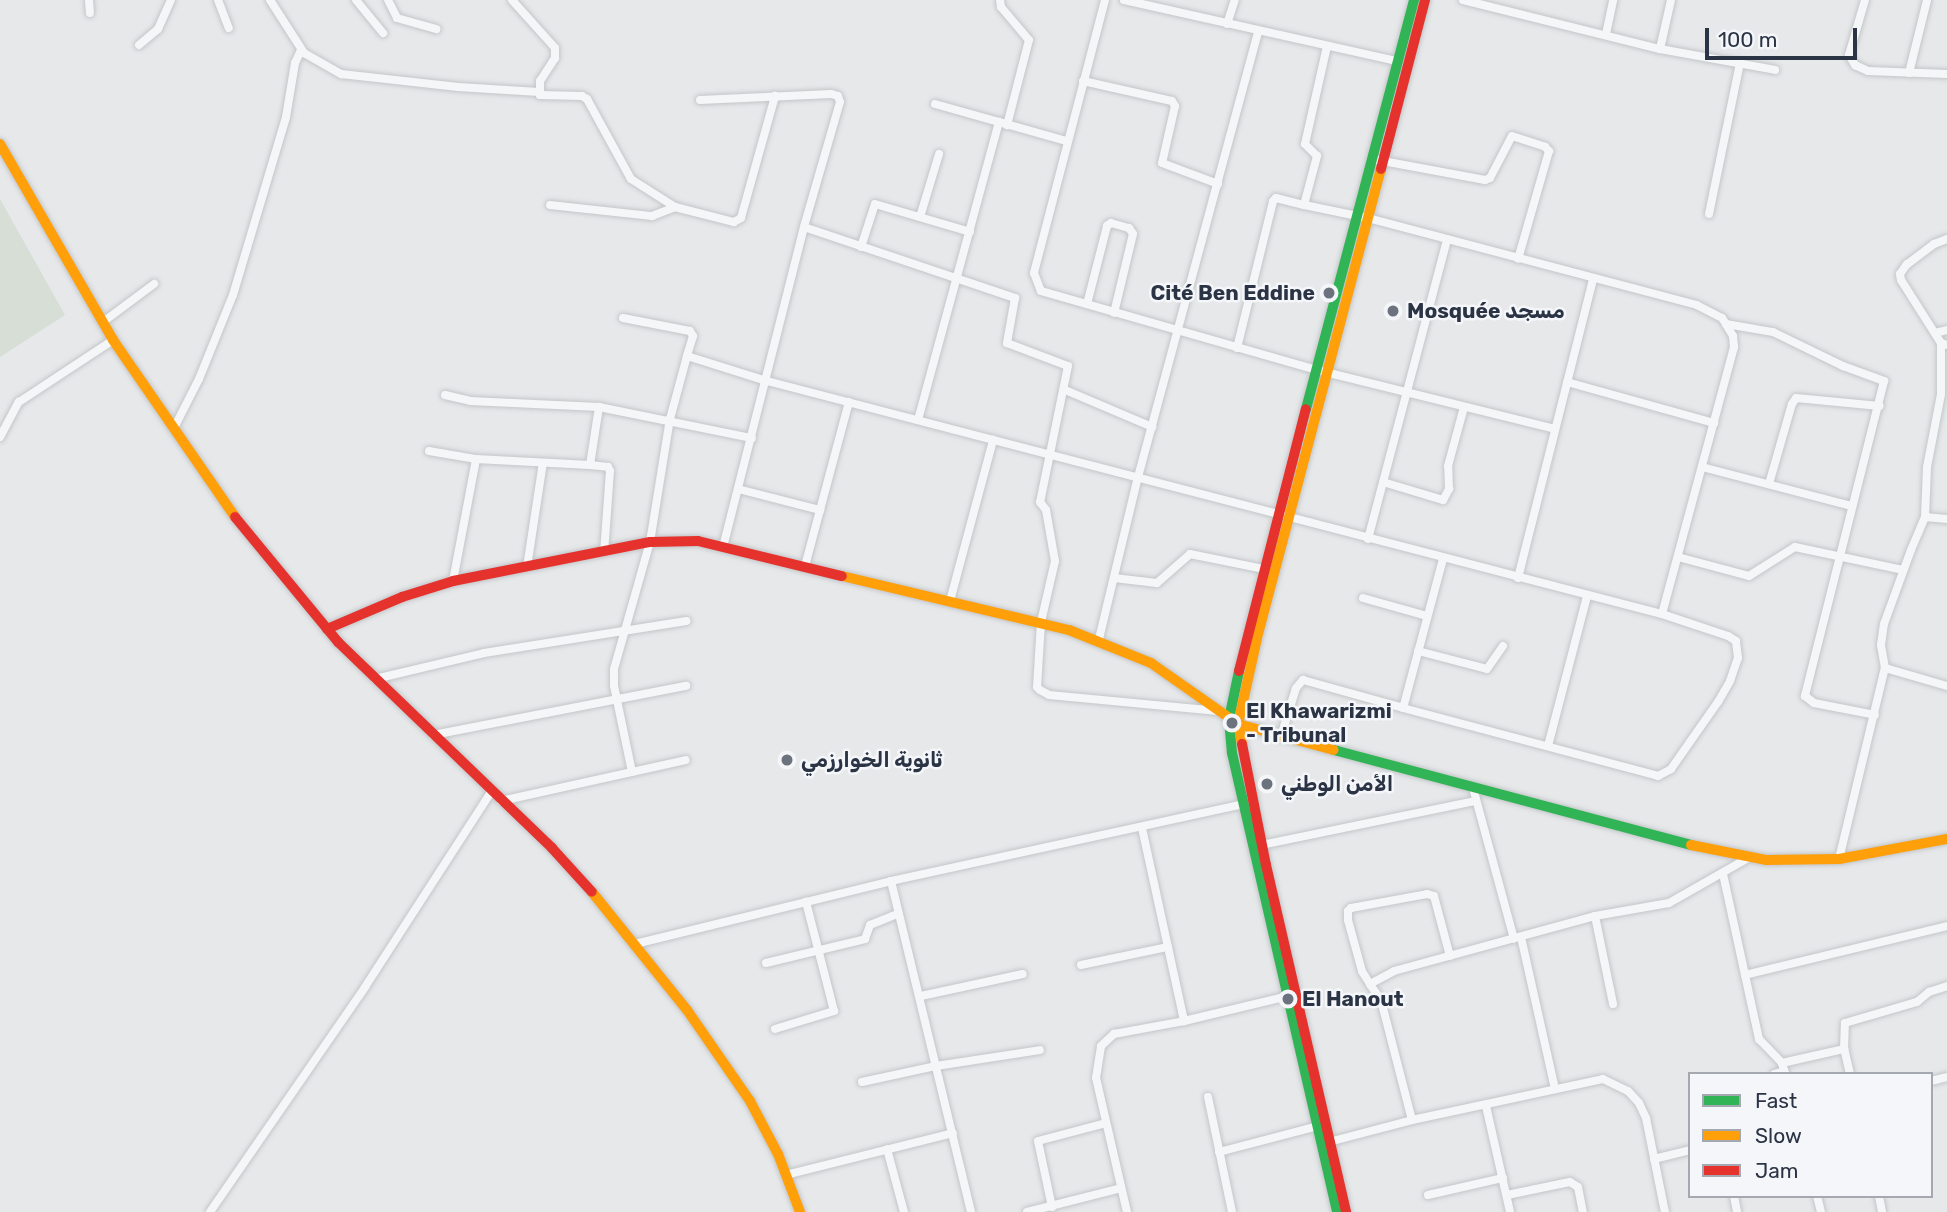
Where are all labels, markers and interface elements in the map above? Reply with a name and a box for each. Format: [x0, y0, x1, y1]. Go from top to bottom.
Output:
scale bar [1709, 14, 1861, 58]
text: 100 m [1718, 27, 1777, 52]
place label: Cité Ben Eddine [1150, 280, 1315, 306]
marker: Cité Ben Eddine [1321, 285, 1337, 301]
place label: Mosquée مسجد [1407, 298, 1565, 324]
marker: Mosquée مسجد [1385, 303, 1401, 319]
place label: El Khawarizmi - Tribunal [1246, 698, 1392, 748]
marker: El Khawarizmi - Tribunal [1224, 715, 1240, 731]
place label: ثانوية الخوارزمي [801, 747, 943, 773]
marker: ثانوية الخوارزمي [779, 752, 795, 768]
place label: الأمن الوطني [1281, 771, 1393, 797]
marker: الأمن الوطني [1259, 776, 1275, 792]
place label: El Hanout [1302, 986, 1404, 1012]
marker: El Hanout [1280, 991, 1296, 1007]
legend [1688, 1072, 1933, 1198]
text: Fast [1755, 1088, 1797, 1113]
text: Slow [1755, 1123, 1802, 1148]
text: Jam [1755, 1158, 1799, 1183]

